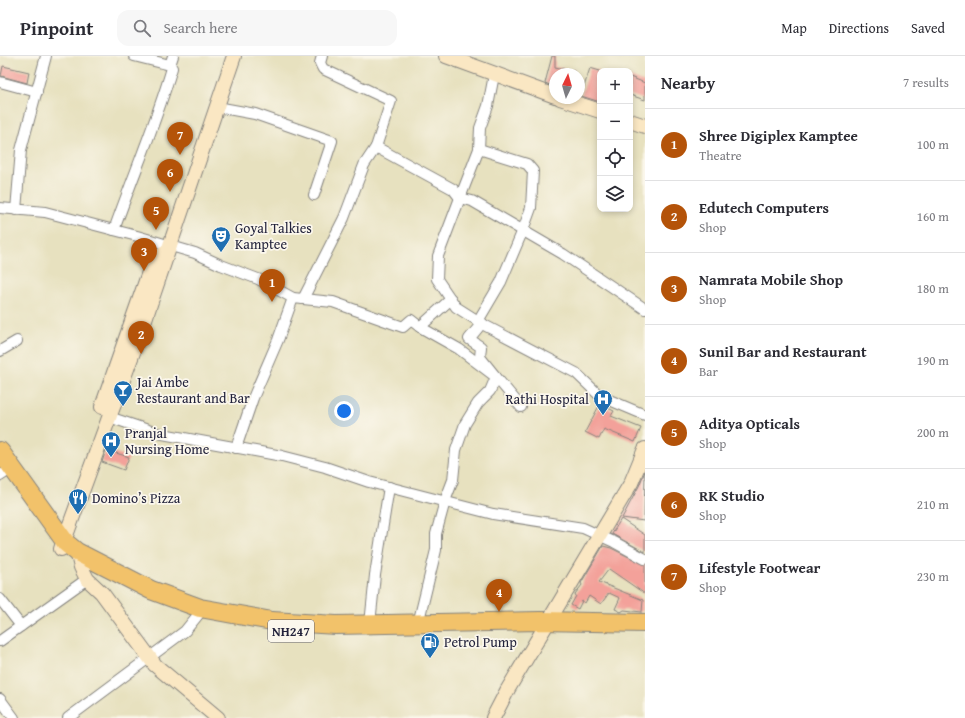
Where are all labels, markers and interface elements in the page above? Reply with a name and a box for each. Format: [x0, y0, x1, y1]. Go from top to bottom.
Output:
search box [117, 10, 397, 46]
text: Pinpoint [20, 14, 93, 42]
icon: search [131, 17, 153, 39]
text: Search here [163, 17, 237, 38]
text: Map [781, 18, 807, 38]
text: Directions [829, 18, 889, 38]
text: Saved [911, 18, 945, 38]
north arrow [549, 68, 585, 104]
map controls [597, 68, 633, 212]
button: + [597, 68, 633, 104]
text: Nearby [661, 70, 715, 95]
text: 7 results [903, 73, 949, 92]
button: − [597, 104, 633, 140]
pin: 7 [167, 122, 193, 155]
text: Shree Digiplex Kamptee [699, 125, 858, 146]
text: 1 [671, 135, 677, 154]
text: 100 m [917, 135, 949, 154]
button: locate [597, 140, 633, 176]
text: Theatre [699, 146, 742, 165]
pin: 6 [157, 159, 183, 192]
button: layers [597, 176, 633, 212]
pin: 5 [143, 197, 169, 230]
text: Edutech Computers [699, 197, 829, 218]
text: 2 [671, 207, 677, 226]
text: 160 m [917, 207, 949, 226]
place label: Goyal Talkies Kamptee [235, 218, 312, 254]
text: Shop [699, 218, 726, 237]
theatre icon: Goyal Talkies Kamptee [210, 225, 232, 253]
pin: 3 [131, 238, 157, 271]
pin: 1 [259, 269, 285, 302]
text: Namrata Mobile Shop [699, 269, 843, 290]
text: 3 [671, 279, 677, 298]
text: 180 m [917, 279, 949, 298]
text: Shop [699, 290, 726, 309]
pin: 2 [128, 321, 154, 354]
text: Sunil Bar and Restaurant [699, 341, 867, 362]
text: 4 [671, 351, 677, 370]
text: 190 m [917, 351, 949, 370]
text: Bar [699, 362, 718, 381]
place label: Jai Ambe Restaurant and Bar [135, 372, 250, 408]
bar icon: Jai Ambe Restaurant and Bar [112, 379, 134, 407]
hospital icon: Rathi Hospital [592, 388, 614, 416]
place label: Rathi Hospital [506, 389, 589, 409]
your location [334, 401, 354, 421]
text: Aditya Opticals [699, 413, 800, 434]
place label: Pranjal Nursing Home [125, 423, 210, 459]
text: 5 [671, 423, 677, 442]
text: 200 m [917, 423, 949, 442]
hospital icon: Pranjal Nursing Home [100, 430, 122, 458]
text: Shop [699, 434, 726, 453]
text: RK Studio [699, 485, 764, 506]
restaurant icon: Domino’s Pizza [67, 487, 89, 515]
place label: Domino’s Pizza [92, 488, 181, 508]
text: 6 [671, 495, 677, 514]
text: 210 m [917, 495, 949, 514]
text: Shop [699, 506, 726, 525]
text: Lifestyle Footwear [699, 557, 820, 578]
text: 7 [671, 567, 677, 586]
text: 230 m [917, 567, 949, 586]
text: Shop [699, 578, 726, 597]
pin: 4 [486, 579, 512, 612]
road number: NH247 [268, 620, 314, 642]
fuel station icon: Petrol Pump [419, 631, 441, 659]
place label: Petrol Pump [444, 632, 517, 652]

